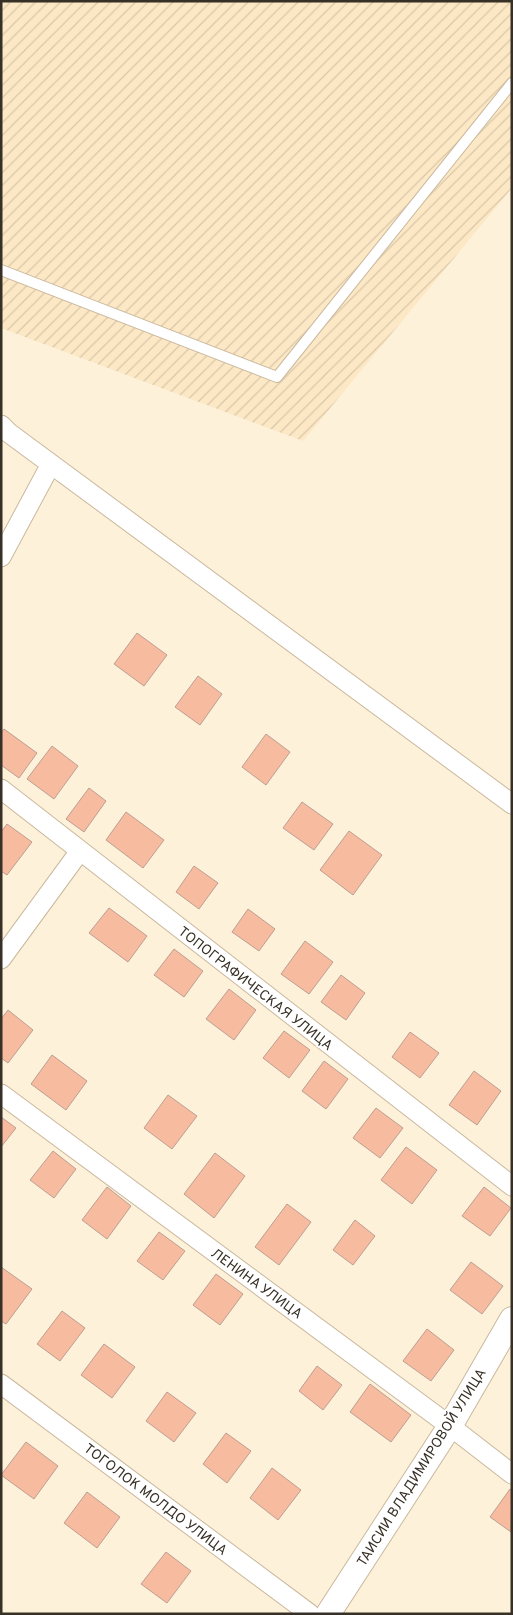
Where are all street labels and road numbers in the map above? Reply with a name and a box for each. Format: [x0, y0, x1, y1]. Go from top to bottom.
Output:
street label: ТОПОГРАФИЧЕСКАЯ УЛИЦА [174, 924, 336, 1055]
street label: ЛЕНИНА УЛИЦА [207, 1245, 305, 1323]
street label: ТАИСИИ ВЛАДИМИРОВОЙ УЛИЦА [353, 1365, 490, 1570]
street label: ТОГОЛОК МОЛДО УЛИЦА [80, 1441, 230, 1560]

